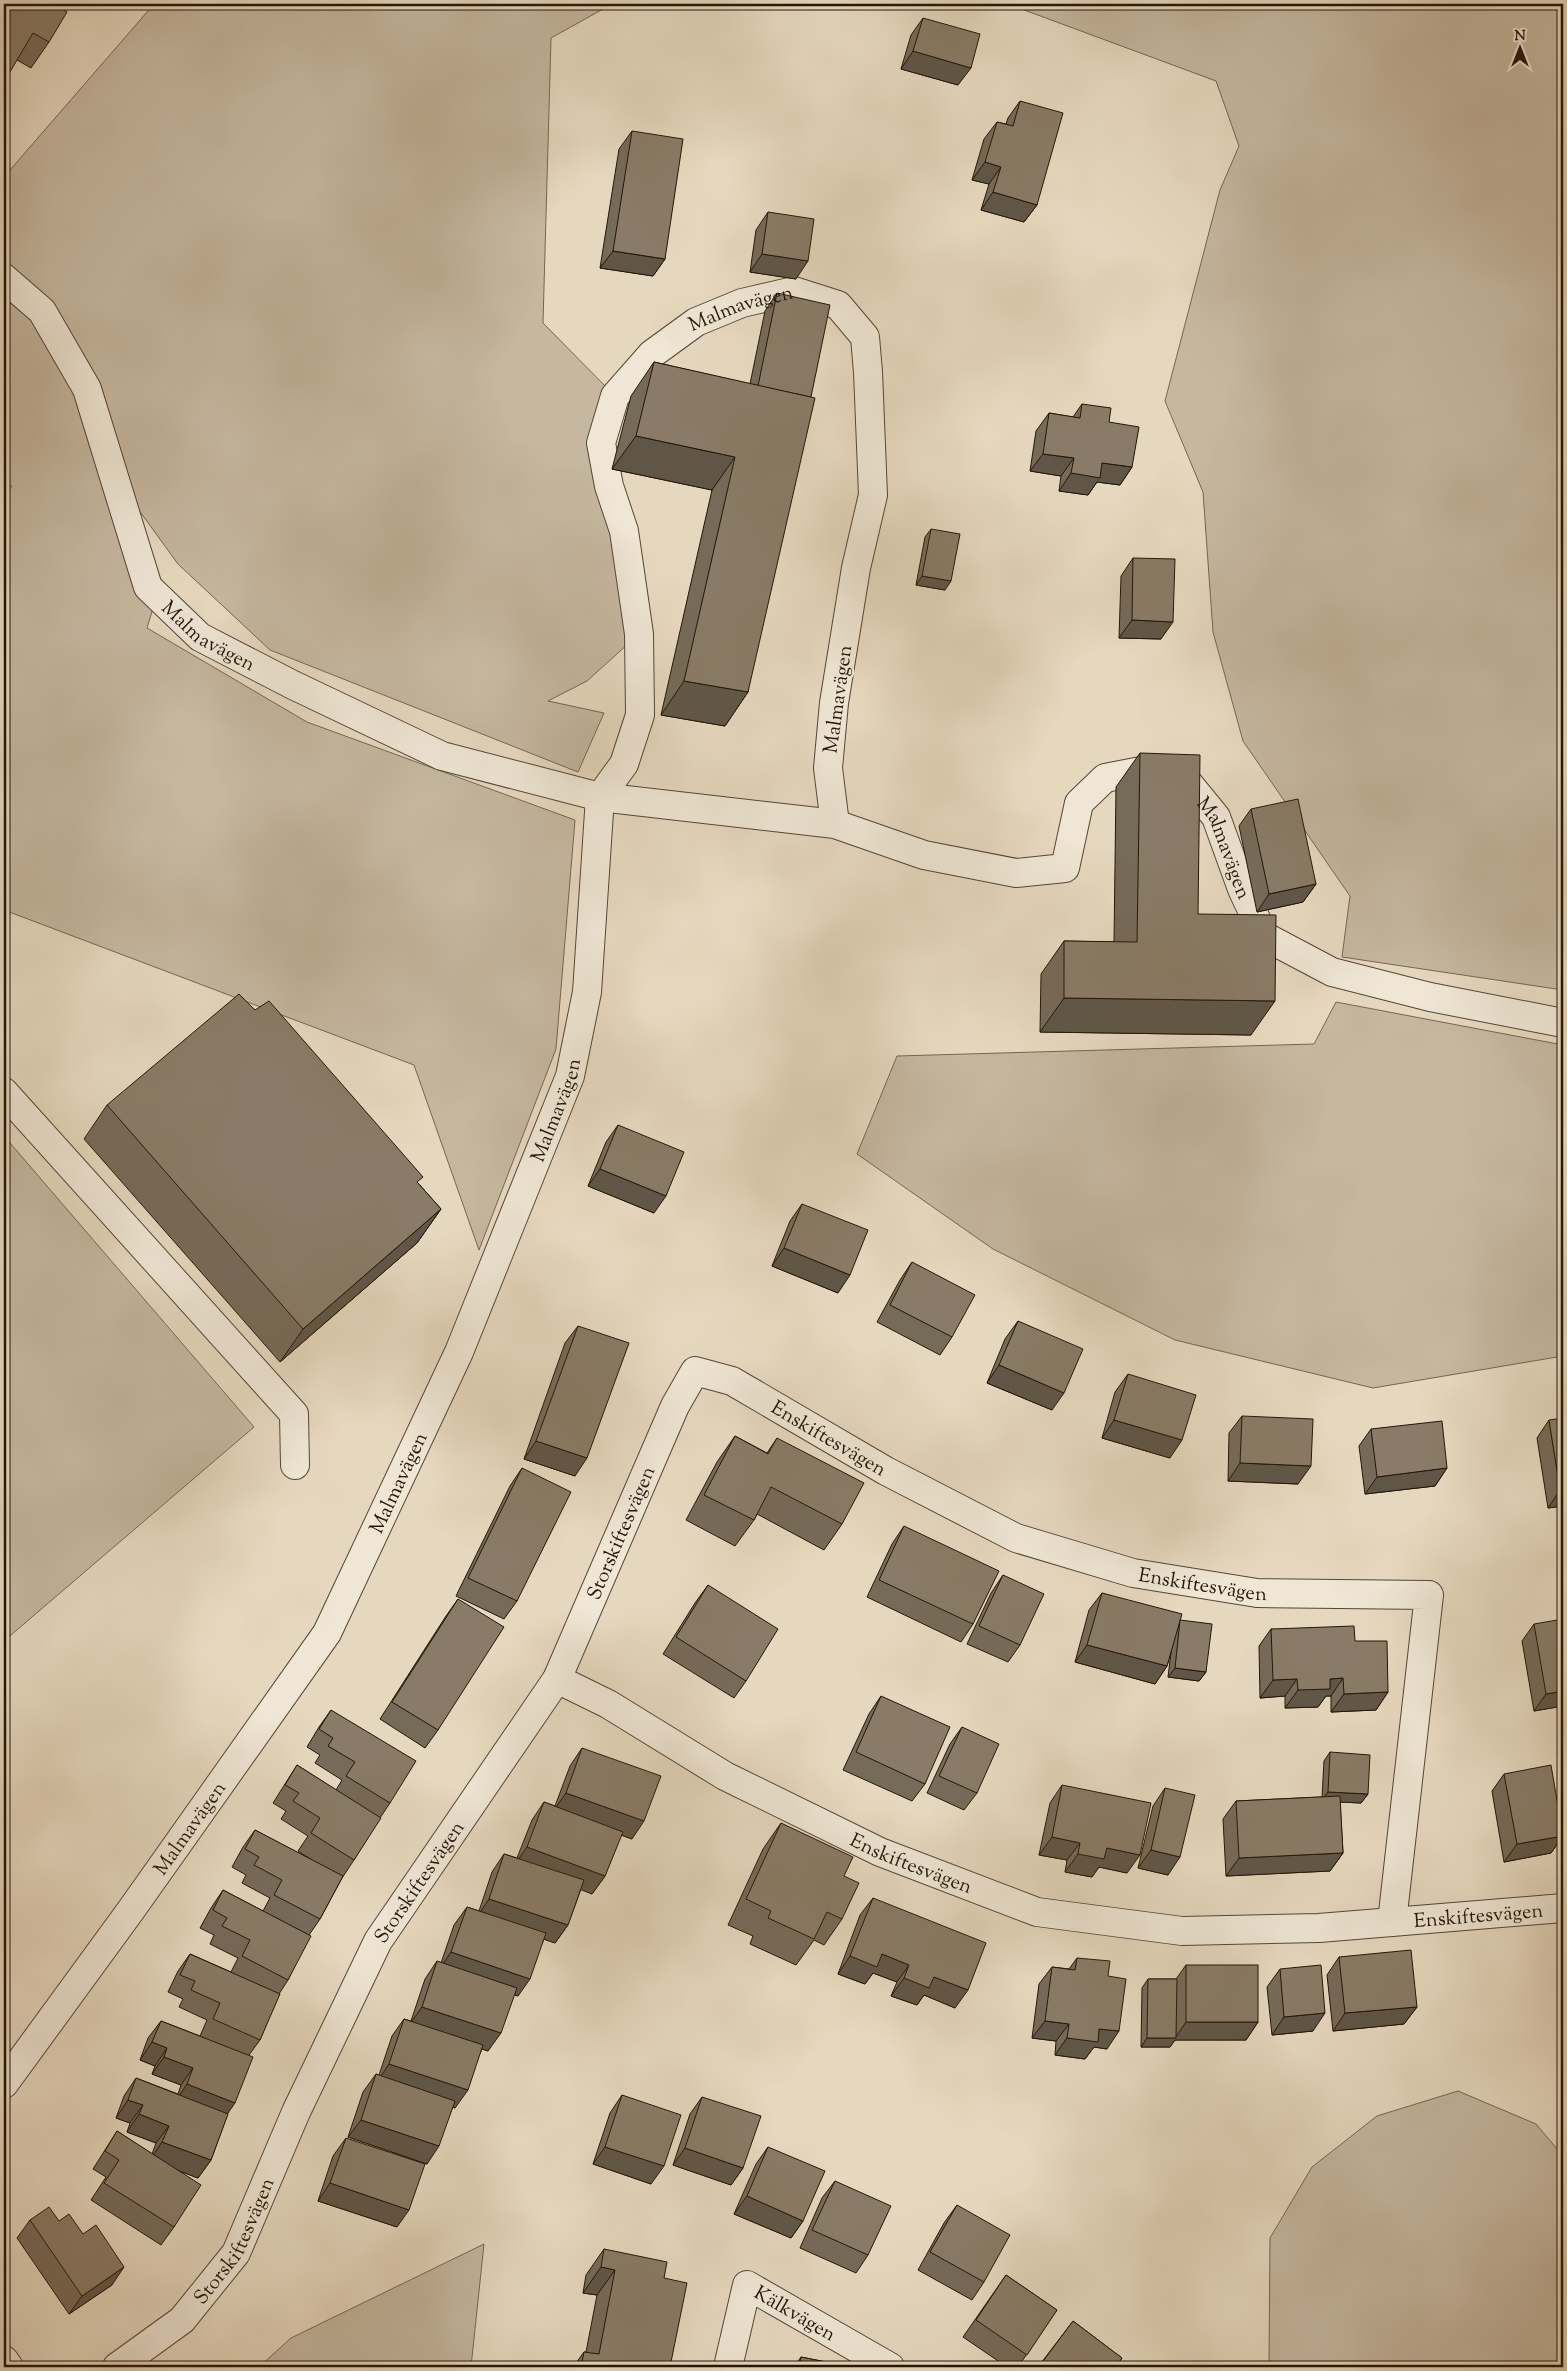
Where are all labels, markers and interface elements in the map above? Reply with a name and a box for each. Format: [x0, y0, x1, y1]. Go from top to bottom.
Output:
north arrow [1494, 22, 1544, 72]
text: N [1514, 27, 1526, 47]
street label: Malmavägen [685, 280, 797, 341]
street label: Malmavägen [153, 595, 260, 680]
street label: Malmavägen [818, 643, 861, 755]
street label: Malmavägen [1188, 792, 1257, 905]
street label: Malmavägen [525, 1056, 590, 1167]
street label: Enskiftesvägen [765, 1395, 891, 1485]
street label: Malmavägen [364, 1428, 436, 1539]
street label: Storskiftesvägen [581, 1462, 664, 1605]
street label: Enskiftesvägen [1136, 1562, 1267, 1610]
street label: Malmavägen [148, 1776, 235, 1882]
street label: Storskiftesvägen [368, 1816, 473, 1950]
street label: Enskiftesvägen [844, 1827, 976, 1903]
street label: Enskiftesvägen [1413, 1898, 1544, 1937]
street label: Storskiftesvägen [188, 2173, 283, 2312]
street label: Kälkvägen [748, 2280, 841, 2350]

